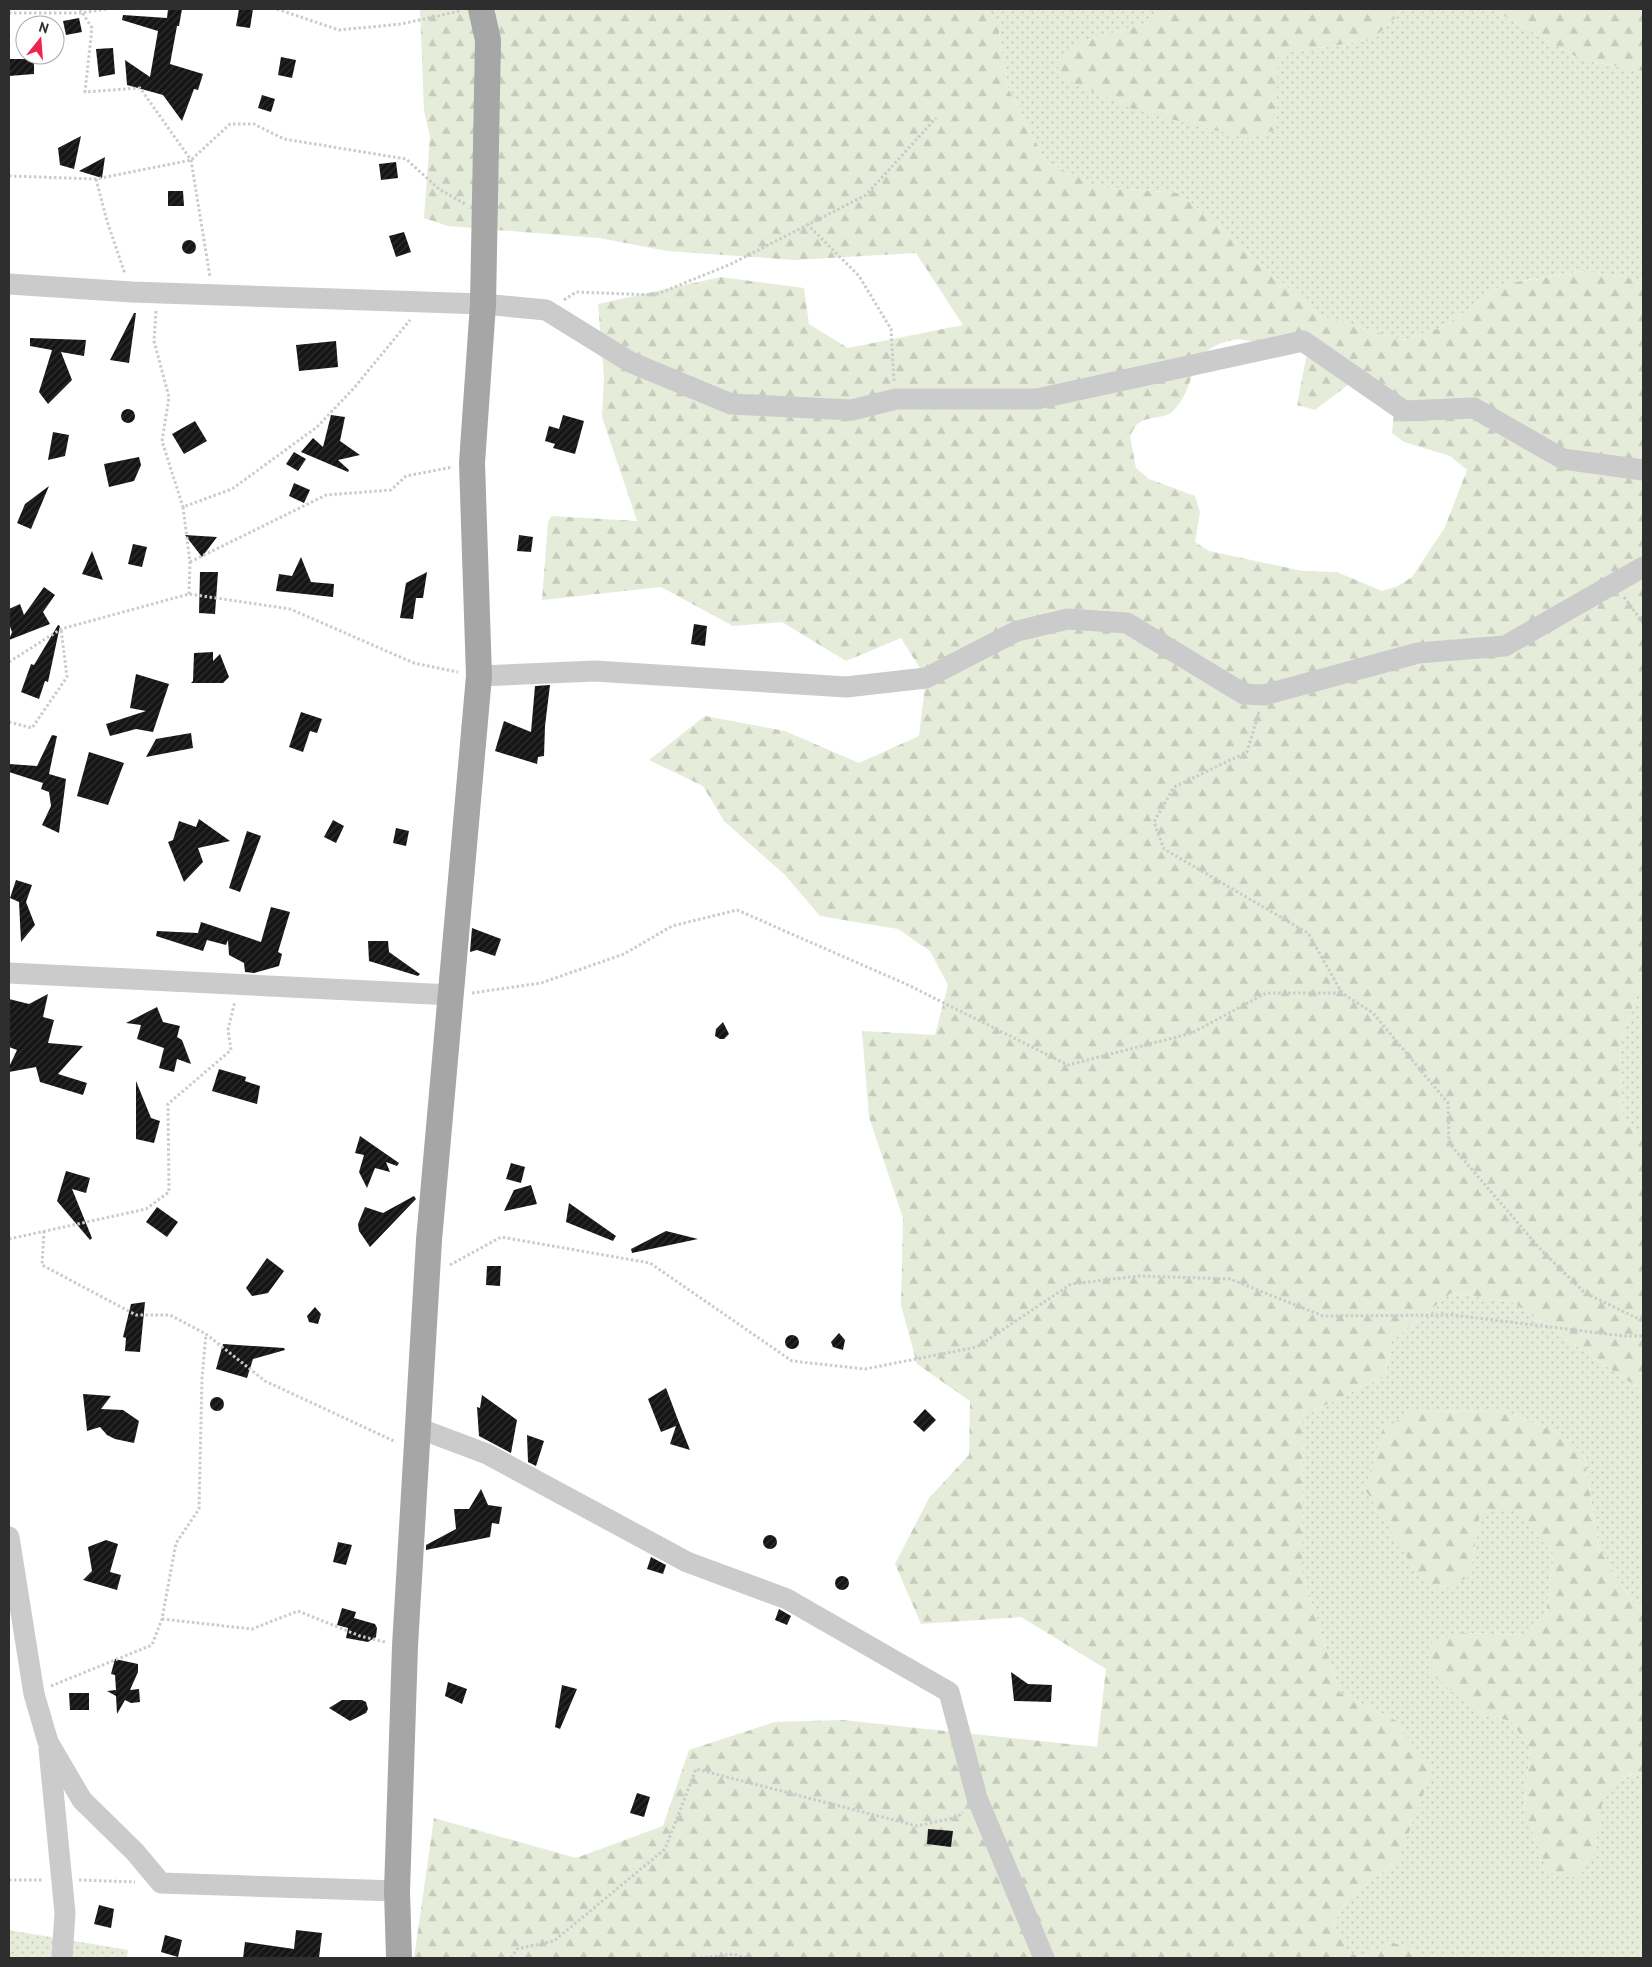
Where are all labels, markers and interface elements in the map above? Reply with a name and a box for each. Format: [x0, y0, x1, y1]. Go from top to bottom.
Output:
north arrow [15, 15, 65, 65]
text: N [37, 18, 51, 38]

